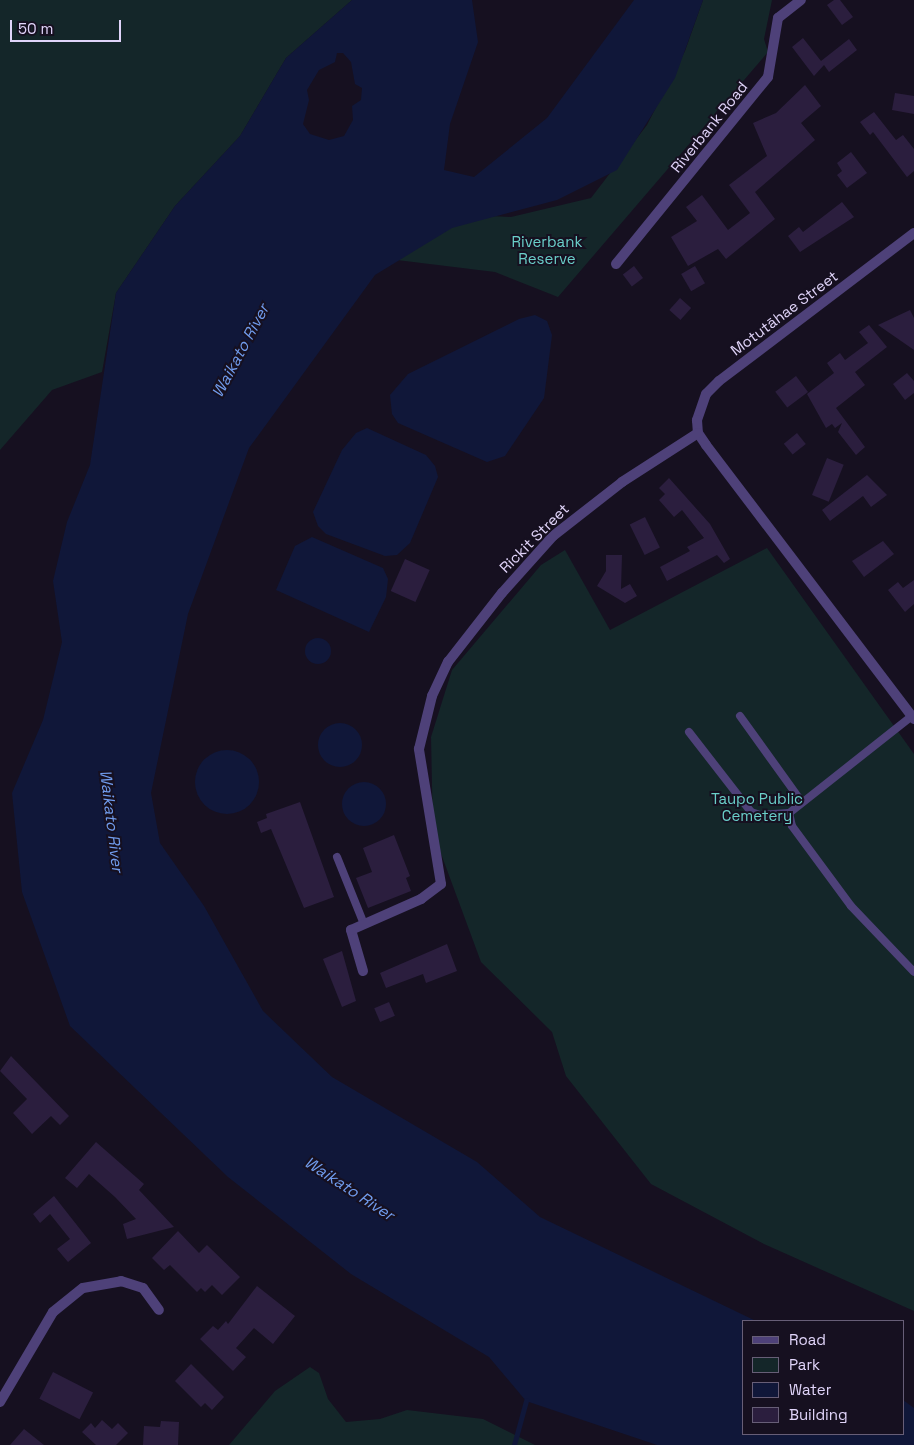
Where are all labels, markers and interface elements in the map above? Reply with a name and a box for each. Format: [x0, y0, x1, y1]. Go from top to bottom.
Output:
scale bar [12, 10, 124, 42]
text: 50 m [18, 19, 53, 38]
street label: Riverbank Road [667, 78, 751, 176]
park label: Riverbank Reserve [511, 232, 583, 267]
street label: Motutāhae Street [727, 267, 841, 359]
water label: Waikato River [208, 301, 274, 401]
street label: Rickit Street [496, 500, 572, 576]
water label: Waikato River [95, 769, 127, 873]
park label: Taupo Public Cemetery [711, 789, 803, 824]
water label: Waikato River [301, 1153, 397, 1225]
legend [742, 1320, 904, 1435]
text: Road [789, 1330, 826, 1349]
text: Park [789, 1355, 820, 1374]
text: Water [789, 1380, 831, 1399]
text: Building [789, 1405, 848, 1424]

